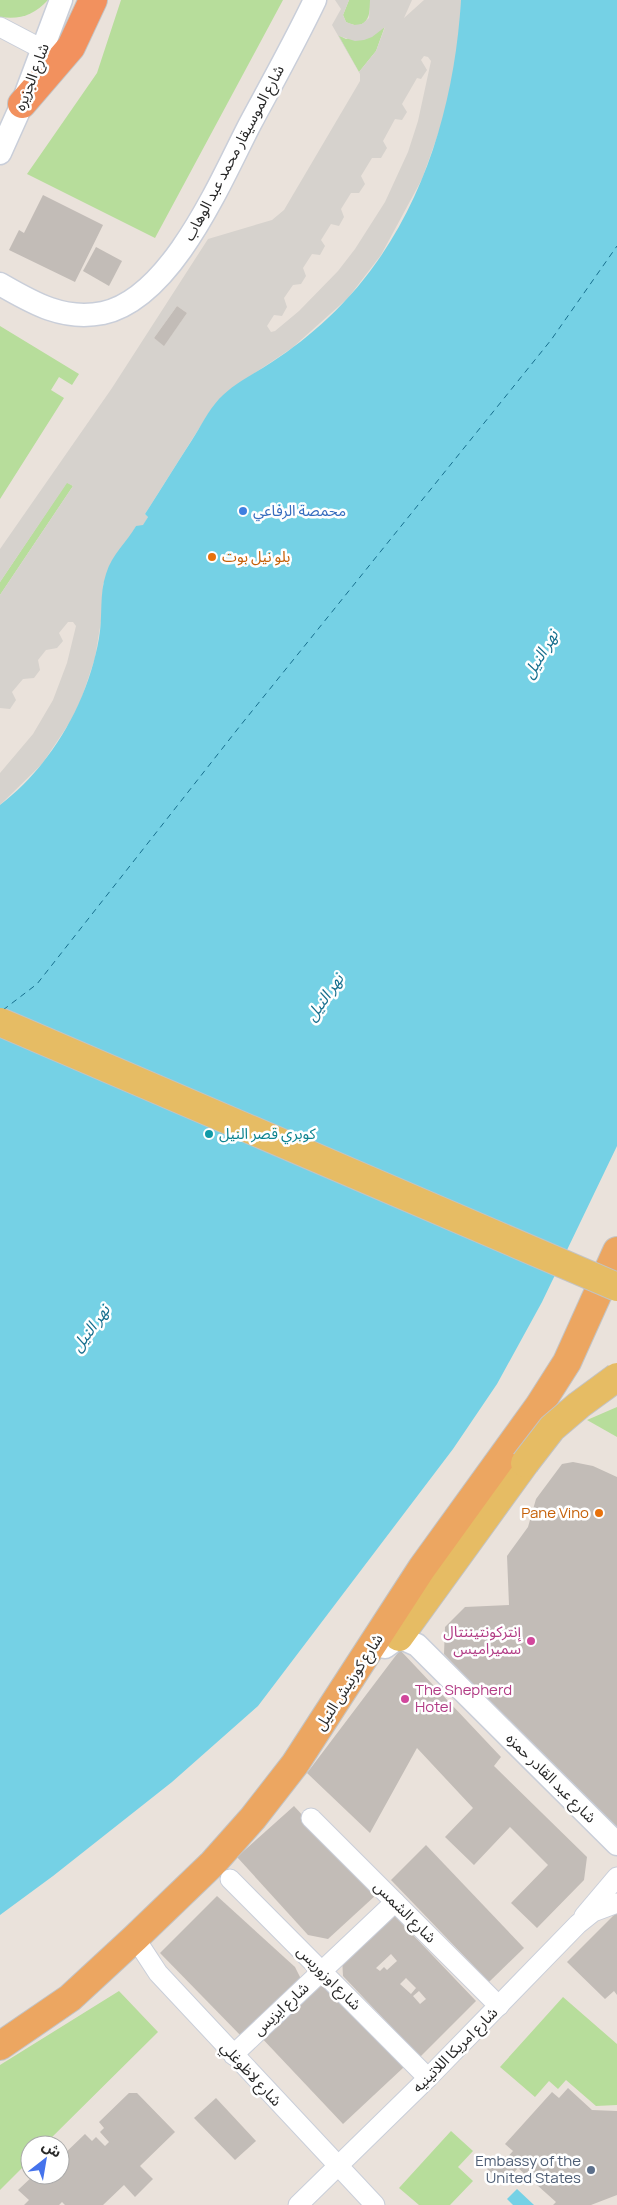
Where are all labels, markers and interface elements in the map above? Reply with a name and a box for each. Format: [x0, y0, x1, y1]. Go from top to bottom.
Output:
street label: شارع الجزيره [9, 40, 56, 114]
street label: شارع الموسيقار محمد عبد الوهاب [178, 61, 291, 245]
place label: محمصة الرفاعي [253, 500, 346, 522]
marker: محمصة الرفاعي [237, 505, 249, 517]
place label: بلو نيل بوت [222, 546, 290, 567]
marker: بلو نيل بوت [206, 551, 218, 563]
water label: نهر النيل [517, 624, 564, 682]
water label: نهر النيل [300, 968, 349, 1025]
place label: كوبري قصر النيل [219, 1123, 316, 1145]
marker: كوبري قصر النيل [203, 1128, 215, 1140]
water label: نهر النيل [66, 1299, 115, 1356]
place label: Pane Vino [521, 1502, 589, 1523]
marker: Pane Vino [593, 1507, 605, 1519]
place label: إنتركونتيننتال سميراميس [443, 1621, 522, 1659]
street label: شارع كورنيش النيل [309, 1629, 390, 1735]
marker: إنتركونتيننتال سميراميس [525, 1635, 537, 1647]
place label: The Shepherd Hotel [415, 1679, 512, 1717]
marker: The Shepherd Hotel [399, 1693, 411, 1705]
street label: شارع عبد القادر حمزه [500, 1728, 601, 1829]
street label: شارع الشمس [368, 1876, 441, 1949]
street label: شارع اوزوريس [291, 1941, 366, 2016]
street label: شارع ايزيس [248, 1977, 315, 2041]
street label: شارع امريكا اللاتينيه [407, 2002, 504, 2099]
street label: شارع لاظوغلي [215, 2037, 287, 2112]
north arrow [20, 2135, 70, 2185]
text: ش [39, 2135, 65, 2162]
place label: Embassy of the United States [475, 2150, 581, 2188]
marker: Embassy of the United States [585, 2164, 597, 2176]

